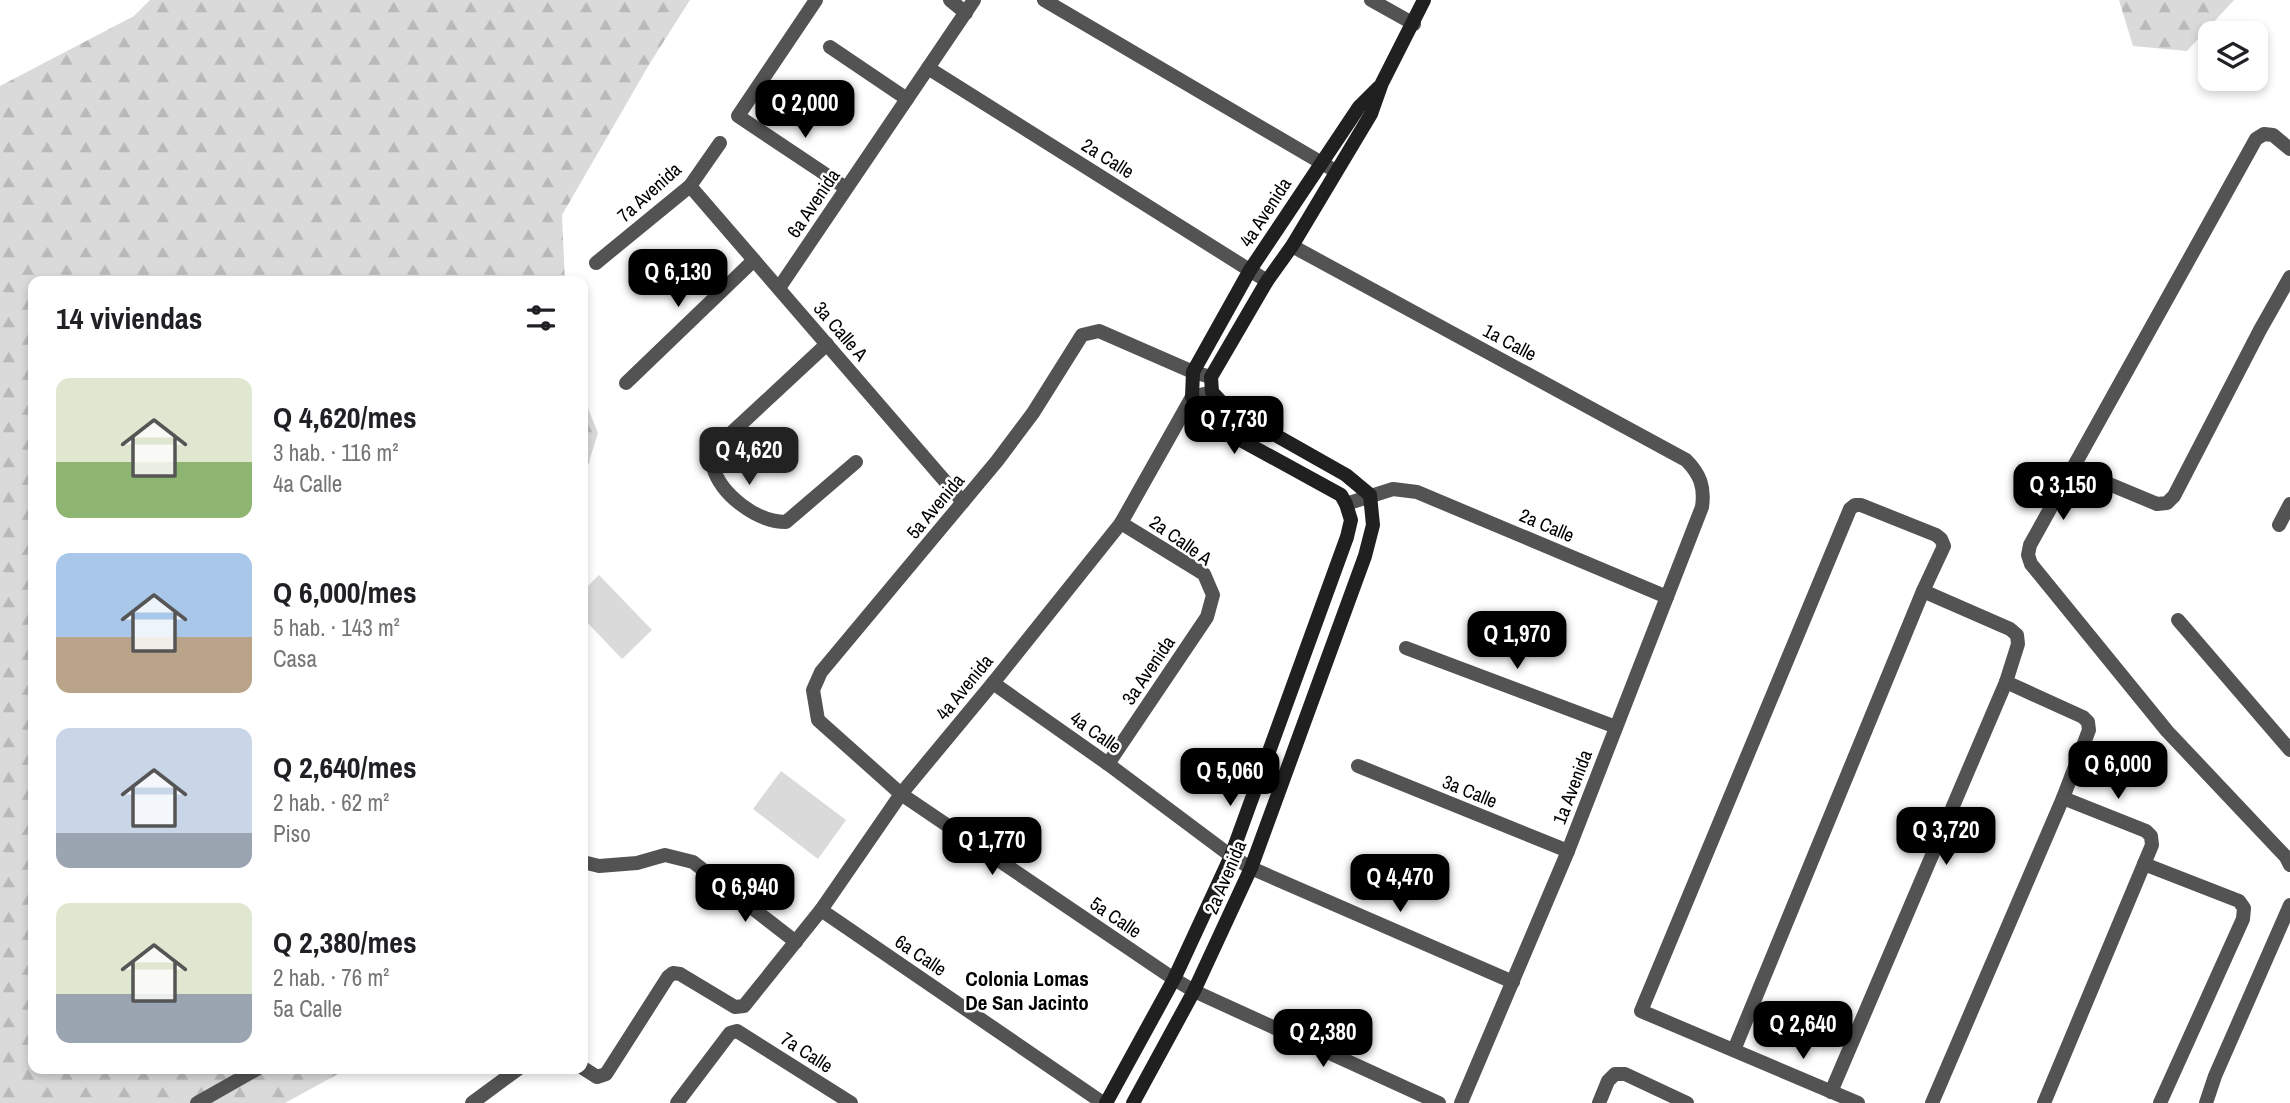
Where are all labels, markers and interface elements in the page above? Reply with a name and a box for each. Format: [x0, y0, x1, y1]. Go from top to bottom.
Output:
map controls [2198, 21, 2268, 91]
button: layers [2198, 21, 2268, 91]
pin: Q 2,000 [740, 80, 870, 140]
text: Q 2,000 [771, 87, 839, 118]
street label: 2a Calle [1077, 132, 1139, 184]
street label: 7a Avenida [611, 156, 687, 228]
street label: 6a Avenida [780, 163, 846, 242]
street label: 4a Avenida [1233, 172, 1297, 252]
pin: Q 6,130 [613, 250, 743, 309]
text: Q 6,130 [644, 256, 712, 287]
street label: 3a Calle A [808, 296, 875, 367]
text: 14 viviendas [56, 298, 202, 338]
icon: filters [522, 299, 560, 337]
street label: 1a Calle [1479, 317, 1541, 367]
pin: Q 7,730 [1169, 396, 1299, 456]
text: Q 4,620/mes [273, 397, 417, 437]
text: Q 7,730 [1200, 403, 1268, 434]
icon: home [112, 406, 196, 490]
pin: Q 4,620 [684, 428, 814, 487]
text: Q 4,620 [715, 434, 783, 465]
text: 3 hab. · 116 m² [273, 437, 399, 468]
pin: Q 3,150 [1998, 462, 2128, 522]
text: 4a Calle [273, 468, 342, 499]
street label: 5a Avenida [900, 468, 970, 544]
text: Q 3,150 [2029, 469, 2097, 500]
street label: 2a Calle [1516, 502, 1578, 548]
street label: 2a Calle A [1144, 509, 1218, 571]
text: Q 6,000/mes [273, 572, 417, 612]
icon: home [112, 581, 196, 665]
text: 5 hab. · 143 m² [273, 612, 400, 643]
pin: Q 1,970 [1452, 612, 1582, 671]
text: Q 1,970 [1483, 618, 1551, 649]
street label: 3a Avenida [1115, 630, 1181, 709]
text: Casa [273, 643, 317, 674]
street label: 4a Avenida [929, 648, 999, 725]
street label: 4a Calle [1065, 705, 1127, 759]
pin: Q 6,000 [2053, 742, 2183, 801]
street label: 1a Avenida [1546, 746, 1598, 828]
text: Q 2,640/mes [273, 747, 417, 787]
pin: Q 5,060 [1165, 748, 1295, 808]
text: Q 6,000 [2084, 748, 2152, 779]
text: Q 5,060 [1196, 755, 1264, 786]
icon: home [112, 756, 196, 840]
street label: 3a Calle [1439, 768, 1501, 814]
text: 2 hab. · 62 m² [273, 787, 389, 818]
pin: Q 3,720 [1881, 808, 2011, 867]
text: Q 3,720 [1912, 814, 1980, 845]
text: Piso [273, 818, 311, 849]
pin: Q 1,770 [927, 818, 1057, 877]
text: Q 1,770 [958, 824, 1026, 855]
street label: 2a Avenida [1198, 836, 1252, 918]
pin: Q 4,470 [1335, 855, 1465, 914]
text: Q 4,470 [1366, 861, 1434, 892]
pin: Q 6,940 [680, 864, 810, 924]
text: Q 6,940 [711, 871, 779, 902]
street label: 5a Calle [1085, 890, 1147, 944]
text: Q 2,380/mes [273, 922, 417, 962]
street label: 6a Calle [890, 928, 952, 982]
icon: home [112, 931, 196, 1015]
text: 2 hab. · 76 m² [273, 962, 389, 993]
district label: Colonia Lomas De San Jacinto [965, 964, 1089, 1017]
text: 5a Calle [273, 993, 342, 1024]
pin: Q 2,640 [1738, 1002, 1868, 1061]
text: Q 2,640 [1769, 1008, 1837, 1039]
pin: Q 2,380 [1258, 1010, 1388, 1069]
text: Q 2,380 [1289, 1016, 1357, 1047]
street label: 7a Calle [776, 1026, 838, 1078]

